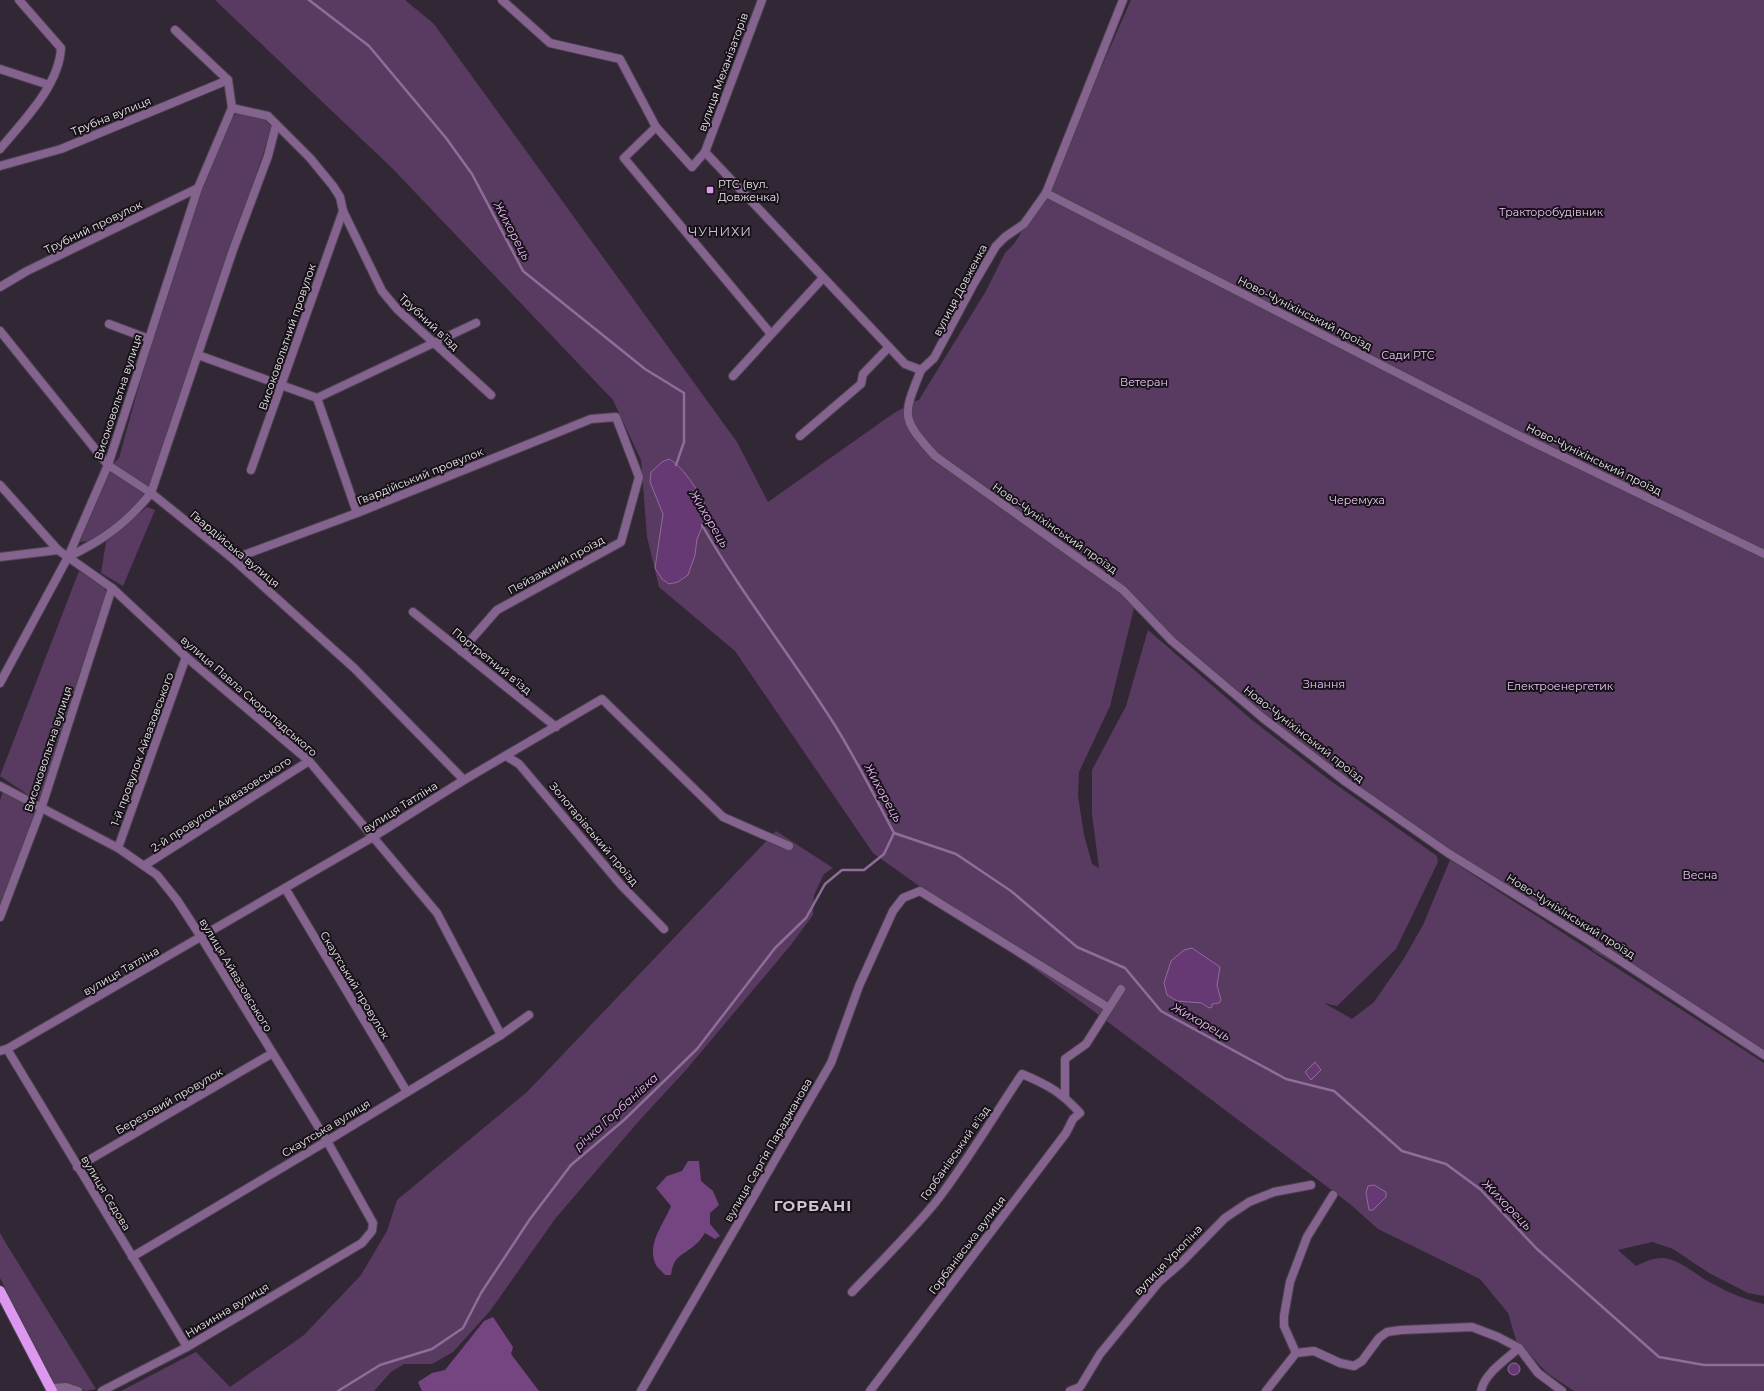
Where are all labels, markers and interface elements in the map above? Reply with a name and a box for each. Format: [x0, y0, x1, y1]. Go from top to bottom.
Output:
street label: вулиця Механізаторів [695, 11, 751, 133]
street label: Трубна вулиця [69, 94, 153, 138]
place label: РТС (вул. Довженка) [718, 177, 780, 204]
marker: РТС (вул. Довженка) [705, 185, 715, 195]
street label: Трубний провулок [42, 197, 145, 257]
water label: Жихорець [490, 198, 534, 263]
park label: Тракторобудівник [1499, 205, 1604, 219]
district label: ЧУНИХИ [688, 223, 752, 239]
street label: вулиця Довженка [930, 242, 990, 338]
street label: Високовольтний провулок [255, 261, 319, 412]
street label: Ново-Чуніхінський проїзд [1235, 273, 1375, 353]
street label: Трубний в’їзд [396, 290, 462, 354]
street label: Високовольтна вулиця [91, 332, 145, 462]
park label: Сади РТС [1381, 348, 1435, 362]
park label: Ветеран [1120, 375, 1168, 389]
street label: Ново-Чуніхінський проїзд [1524, 420, 1664, 498]
street label: Гвардійський провулок [355, 444, 486, 508]
street label: Ново-Чуніхінський проїзд [990, 479, 1120, 577]
water label: Жихорець [686, 486, 733, 551]
park label: Черемуха [1329, 493, 1385, 507]
street label: Гвардійська вулиця [187, 507, 283, 591]
street label: Пейзажний проїзд [505, 533, 607, 597]
street label: Портретний в'їзд [449, 625, 535, 697]
street label: вулиця Павла Скоропадського [178, 633, 320, 759]
street label: 1-й провулок Айвазовського [108, 670, 176, 828]
park label: Знання [1303, 677, 1345, 691]
park label: Електроенергетик [1507, 679, 1614, 693]
street label: Ново-Чуніхінський проїзд [1241, 683, 1367, 785]
street label: Високовольтна вулиця [21, 684, 75, 814]
street label: 2-й провулок Айвазовського [148, 753, 294, 855]
water label: Жихорець [861, 760, 906, 825]
street label: вулиця Татліна [360, 778, 440, 836]
street label: Золотарівський проїзд [546, 779, 642, 889]
park label: Весна [1682, 868, 1718, 882]
street label: Ново-Чуніхінський проїзд [1504, 871, 1638, 961]
street label: вулиця Айвазовського [196, 916, 276, 1034]
street label: Скаутський провулок [317, 929, 393, 1042]
street label: вулиця Татліна [81, 944, 161, 998]
water label: Жихорець [1168, 999, 1233, 1044]
street label: Березовий провулок [113, 1064, 226, 1137]
water label: річка Горбанівка [570, 1070, 661, 1153]
street label: вулиця Сергія Параджанова [721, 1076, 815, 1224]
street label: Скаутська вулиця [279, 1096, 373, 1160]
street label: Горбанівський в'їзд [917, 1103, 993, 1203]
street label: вулиця Сєдова [78, 1153, 134, 1233]
water label: Жихорець [1479, 1175, 1535, 1233]
street label: Горбанівська вулиця [925, 1193, 1009, 1297]
district label: ГОРБАНІ [774, 1196, 852, 1215]
street label: вулиця Урюпіна [1131, 1222, 1205, 1298]
street label: Низинна вулиця [182, 1279, 272, 1341]

